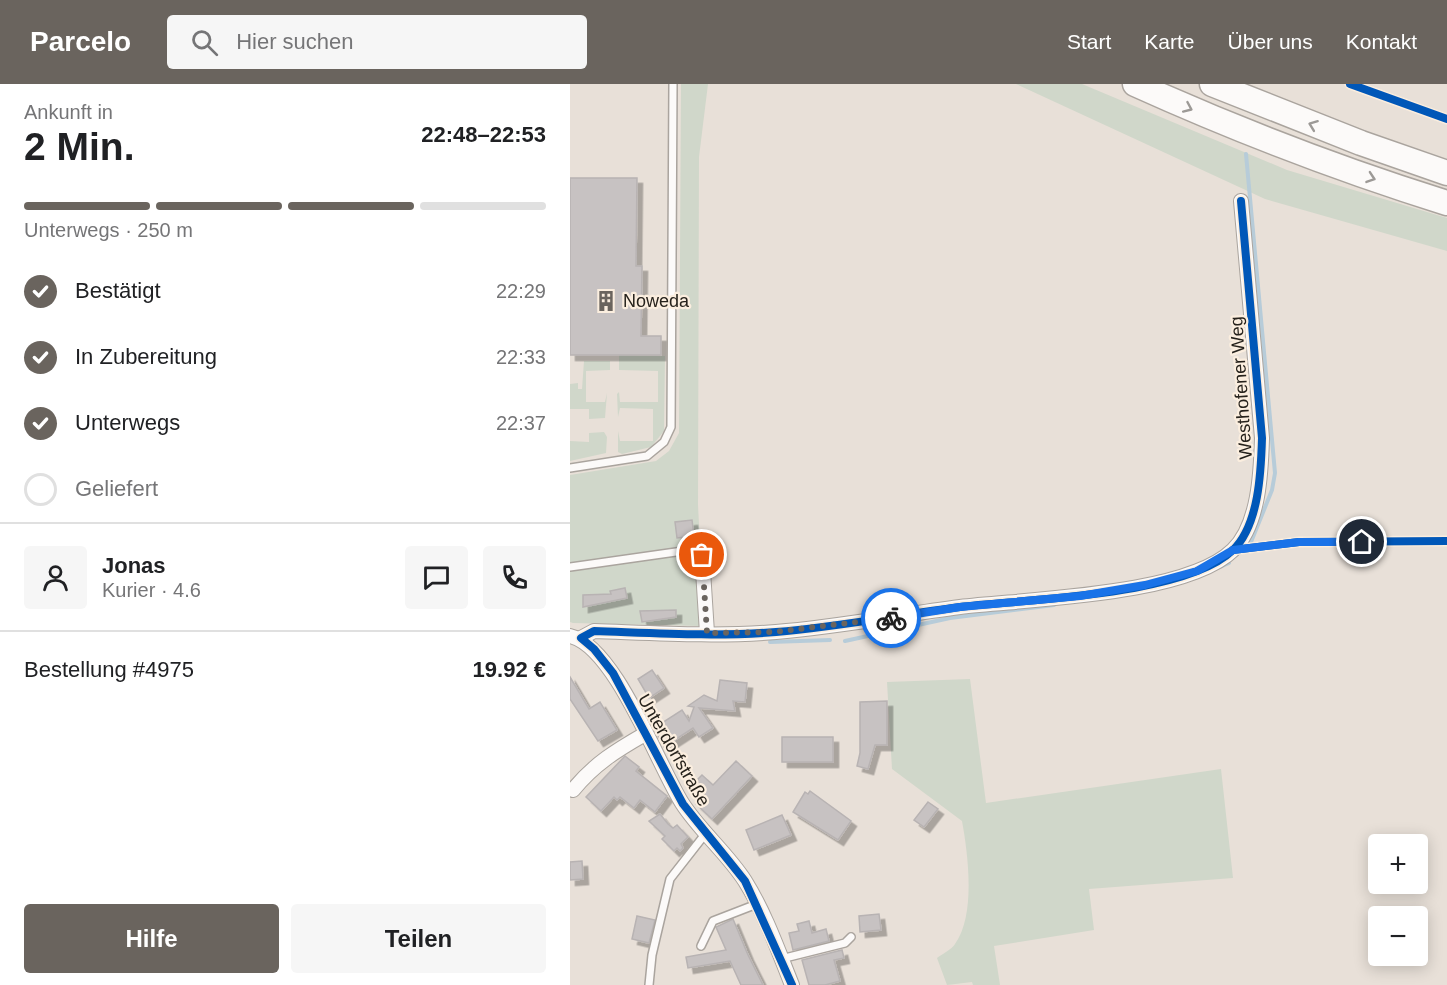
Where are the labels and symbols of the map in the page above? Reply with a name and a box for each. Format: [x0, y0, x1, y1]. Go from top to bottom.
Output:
one-way arrow [1182, 101, 1193, 113]
one-way arrow [1308, 120, 1319, 132]
one-way arrow [1365, 170, 1375, 183]
building icon: Noweda [594, 289, 618, 313]
place label: Noweda [623, 291, 690, 311]
street label: Westhofener Weg [1226, 316, 1256, 460]
pin [1336, 516, 1387, 567]
pin [676, 529, 727, 580]
courier [861, 588, 921, 648]
street label: Unterdorfstraße [634, 690, 714, 810]

